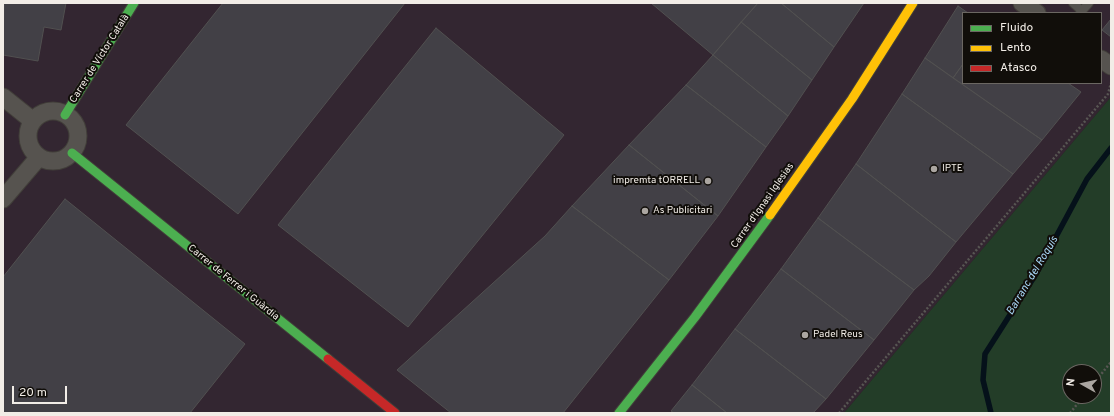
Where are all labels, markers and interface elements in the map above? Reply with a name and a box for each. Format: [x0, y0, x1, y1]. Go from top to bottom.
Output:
street label: Carrer de Víctor Català [68, 12, 132, 106]
legend [962, 12, 1102, 84]
text: Fluido [1000, 20, 1033, 36]
text: Lento [1000, 40, 1031, 56]
text: Atasco [1000, 60, 1037, 76]
street label: Carrer d'Ignasi Iglesias [729, 161, 797, 251]
place label: IPTE [942, 163, 963, 175]
marker: IPTE [929, 164, 939, 174]
place label: impremta tORRELL [613, 175, 700, 187]
marker: impremta tORRELL [703, 176, 713, 186]
place label: As Publicitari [653, 205, 712, 217]
marker: As Publicitari [640, 206, 650, 216]
water label: Barranc del Roquís [1004, 234, 1062, 318]
street label: Carrer de Ferrer i Guàrdia [185, 243, 281, 323]
place label: Padel Reus [813, 329, 863, 341]
marker: Padel Reus [800, 330, 810, 340]
north arrow [1062, 364, 1102, 404]
scale bar [14, 378, 69, 404]
text: N [1064, 378, 1079, 387]
text: 20 m [19, 385, 47, 401]

